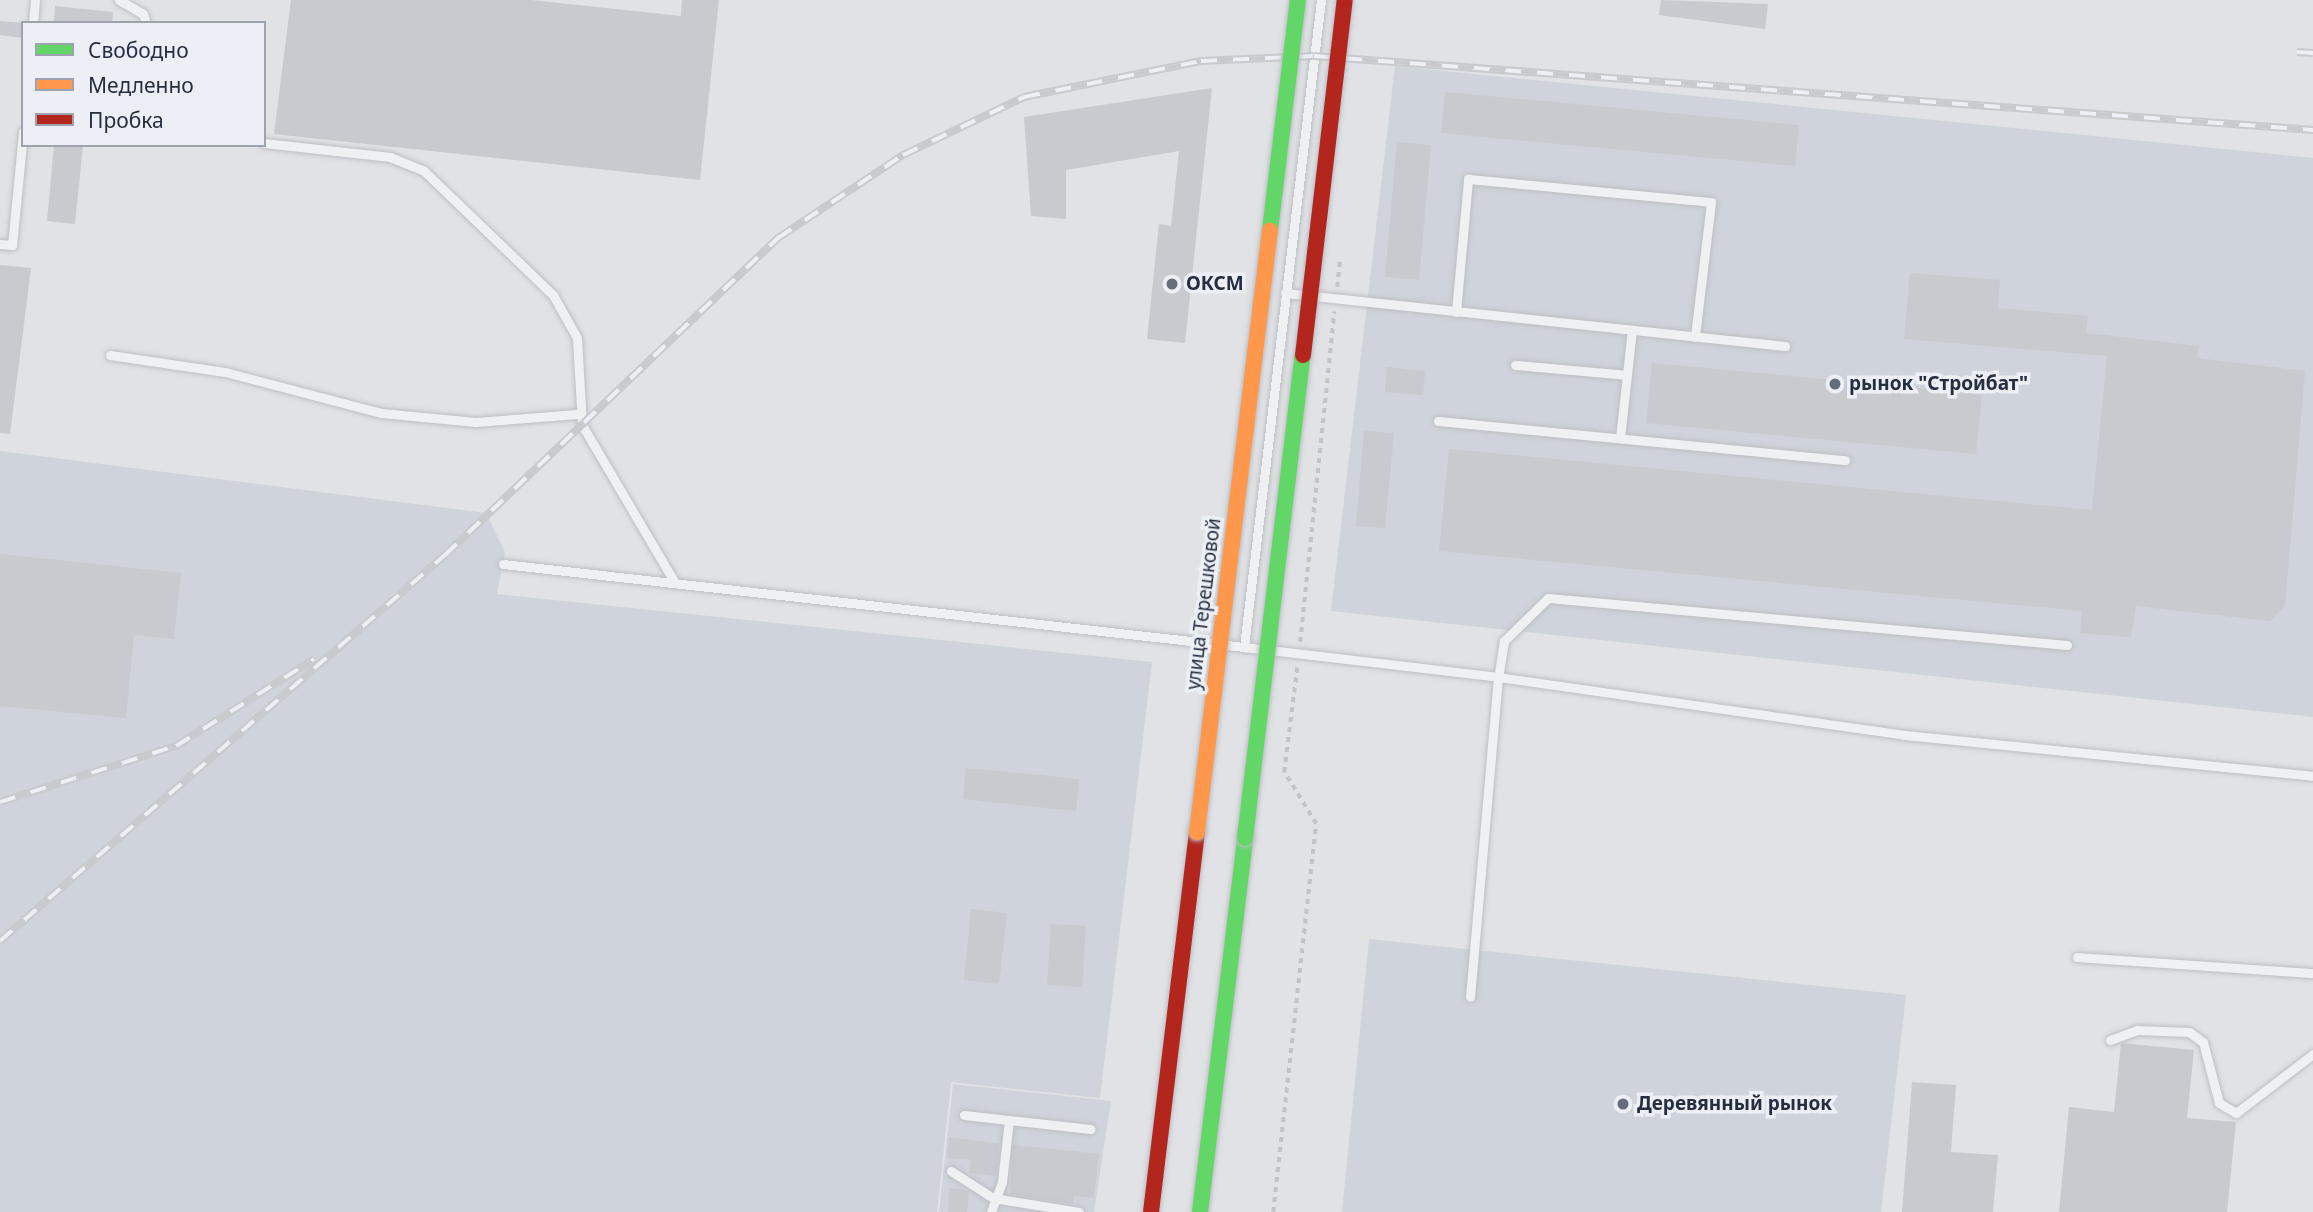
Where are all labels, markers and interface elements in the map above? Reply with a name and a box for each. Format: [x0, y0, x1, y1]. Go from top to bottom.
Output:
legend [21, 21, 266, 147]
text: Свободно [88, 36, 189, 64]
text: Медленно [88, 71, 194, 99]
text: Пробка [88, 106, 164, 134]
place label: ОКСМ [1186, 273, 1244, 295]
marker: ОКСМ [1164, 276, 1180, 292]
place label: рынок "Стройбат" [1849, 373, 2028, 395]
marker: рынок "Стройбат" [1827, 376, 1843, 392]
street label: улица Терешковой [1182, 517, 1226, 691]
place label: Деревянный рынок [1637, 1093, 1832, 1115]
marker: Деревянный рынок [1615, 1096, 1631, 1112]

